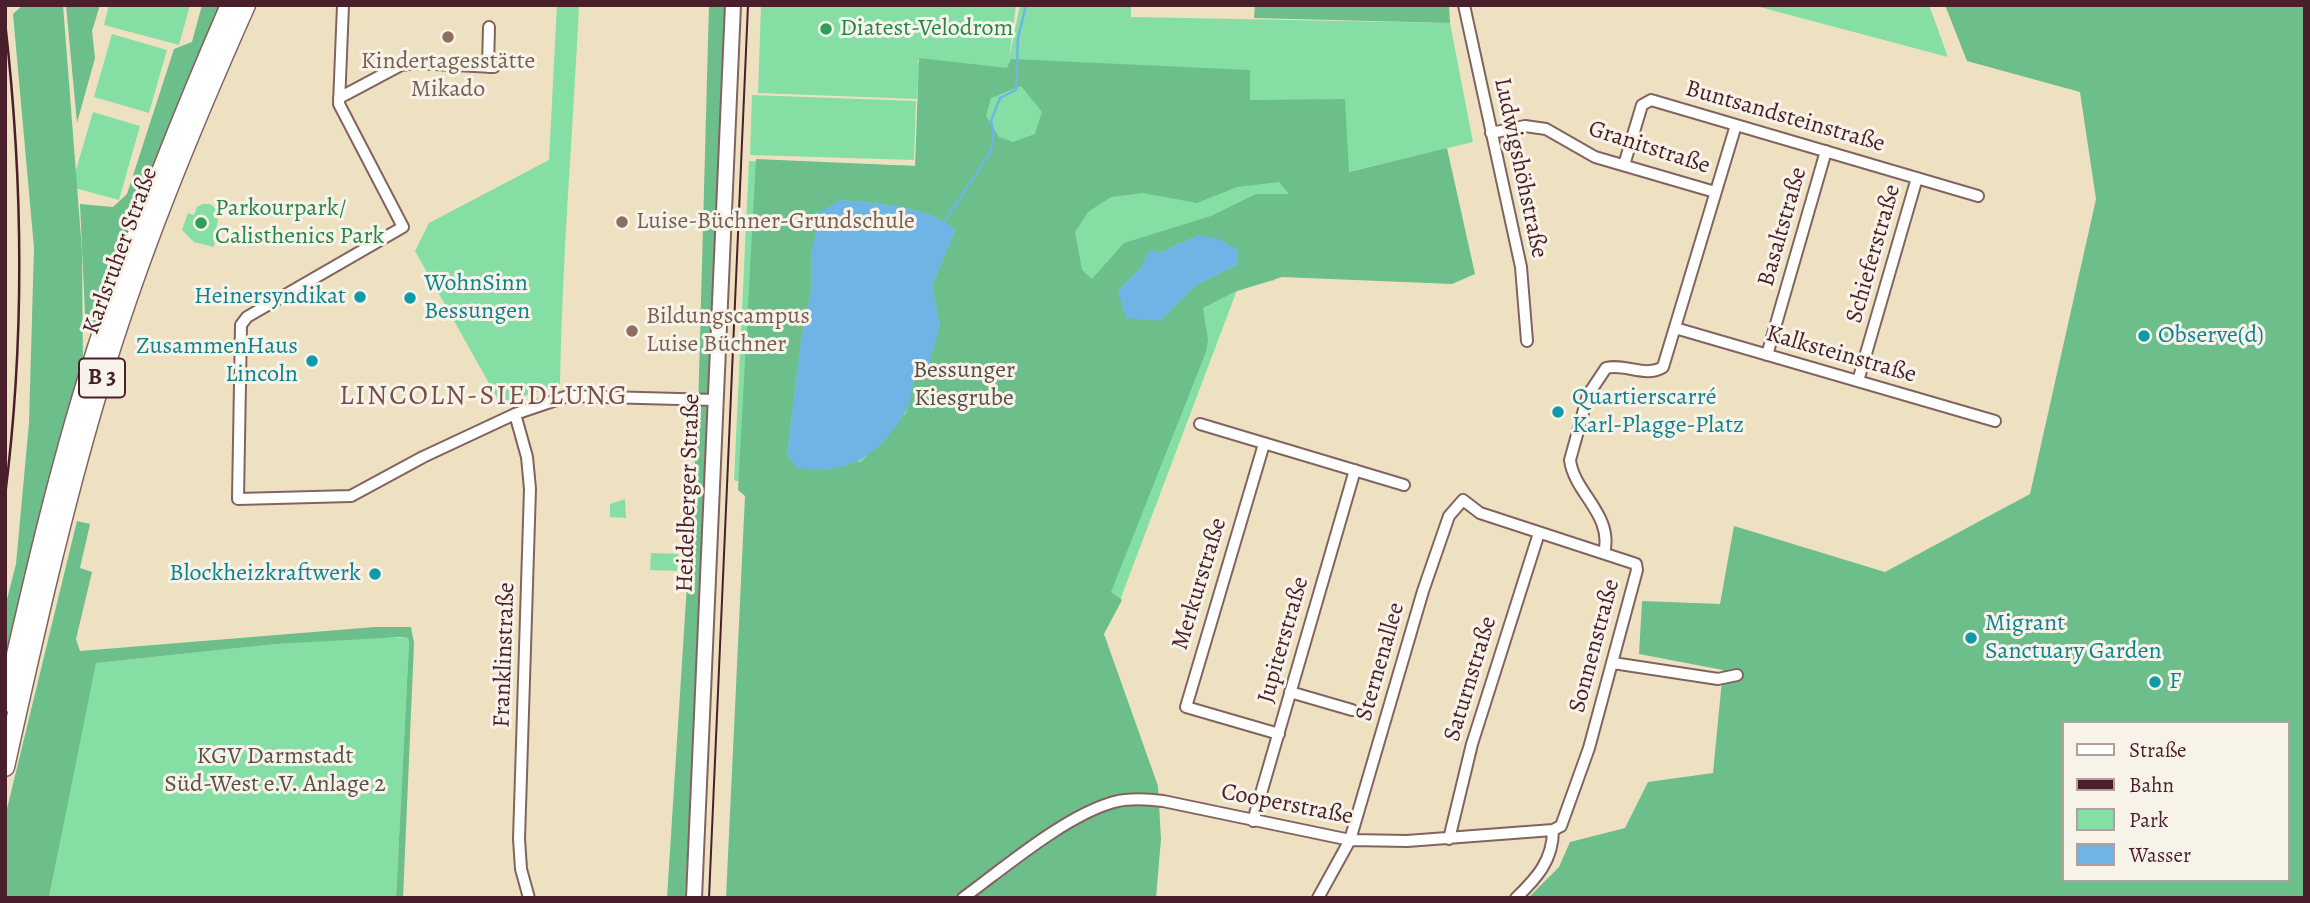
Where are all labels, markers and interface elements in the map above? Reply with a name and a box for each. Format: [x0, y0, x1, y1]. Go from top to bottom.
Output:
place label: Diatest-Velodrom [840, 15, 1013, 43]
marker: Diatest-Velodrom [818, 21, 834, 37]
marker: Kindertagesstätte Mikado [440, 29, 456, 45]
place label: Kindertagesstätte Mikado [361, 48, 535, 104]
street label: Ludwigshöhstraße [1487, 75, 1553, 261]
street label: Buntsandsteinstraße [1682, 75, 1888, 159]
street label: Granitstraße [1585, 115, 1713, 181]
street label: Karlsruher Straße [77, 163, 165, 339]
street label: Basaltstraße [1752, 164, 1814, 290]
street label: Schieferstraße [1840, 181, 1908, 327]
place label: Parkourpark/ Calisthenics Park [215, 195, 385, 251]
place label: Luise-Büchner-Grundschule [636, 208, 915, 236]
marker: Luise-Büchner-Grundschule [614, 214, 630, 230]
marker: Parkourpark/ Calisthenics Park [193, 215, 209, 231]
place label: WohnSinn Bessungen [424, 270, 530, 326]
place label: Heinersyndikat [194, 283, 346, 311]
marker: Heinersyndikat [352, 289, 368, 305]
marker: WohnSinn Bessungen [402, 290, 418, 306]
place label: Bildungscampus Luise Büchner [646, 303, 810, 359]
street label: Kalksteinstraße [1763, 320, 1919, 390]
place label: Observe(d) [2158, 322, 2264, 350]
marker: Bildungscampus Luise Büchner [624, 323, 640, 339]
marker: Observe(d) [2136, 328, 2152, 344]
place label: ZusammenHaus Lincoln [136, 333, 298, 389]
marker: ZusammenHaus Lincoln [304, 353, 320, 369]
park label: Bessunger Kiesgrube [913, 357, 1015, 413]
road number: B 3 [79, 358, 125, 398]
district label: LINCOLN-SIEDLUNG [341, 380, 627, 414]
place label: Quartierscarré Karl-Plagge-Platz [1572, 384, 1744, 440]
street label: Heidelberger Straße [671, 393, 707, 593]
marker: Quartierscarré Karl-Plagge-Platz [1550, 404, 1566, 420]
street label: Merkurstraße [1166, 515, 1234, 653]
place label: Blockheizkraftwerk [169, 560, 361, 588]
marker: Blockheizkraftwerk [367, 566, 383, 582]
street label: Jupiterstraße [1252, 574, 1316, 706]
street label: Sonnenstraße [1563, 576, 1627, 716]
street label: Franklinstraße [488, 582, 522, 728]
street label: Sternenallee [1350, 599, 1412, 725]
place label: Migrant Sanctuary Garden [1985, 610, 2162, 666]
street label: Saturnstraße [1438, 613, 1504, 745]
marker: Migrant Sanctuary Garden [1963, 630, 1979, 646]
place label: F [2169, 668, 2181, 696]
marker: F [2147, 674, 2163, 690]
legend [2062, 721, 2289, 882]
text: Straße [2129, 736, 2187, 764]
park label: KGV Darmstadt Süd-West e.V. Anlage 2 [164, 743, 386, 799]
text: Bahn [2129, 771, 2174, 799]
street label: Cooperstraße [1219, 778, 1355, 832]
text: Park [2129, 806, 2168, 834]
text: Wasser [2129, 841, 2191, 869]

